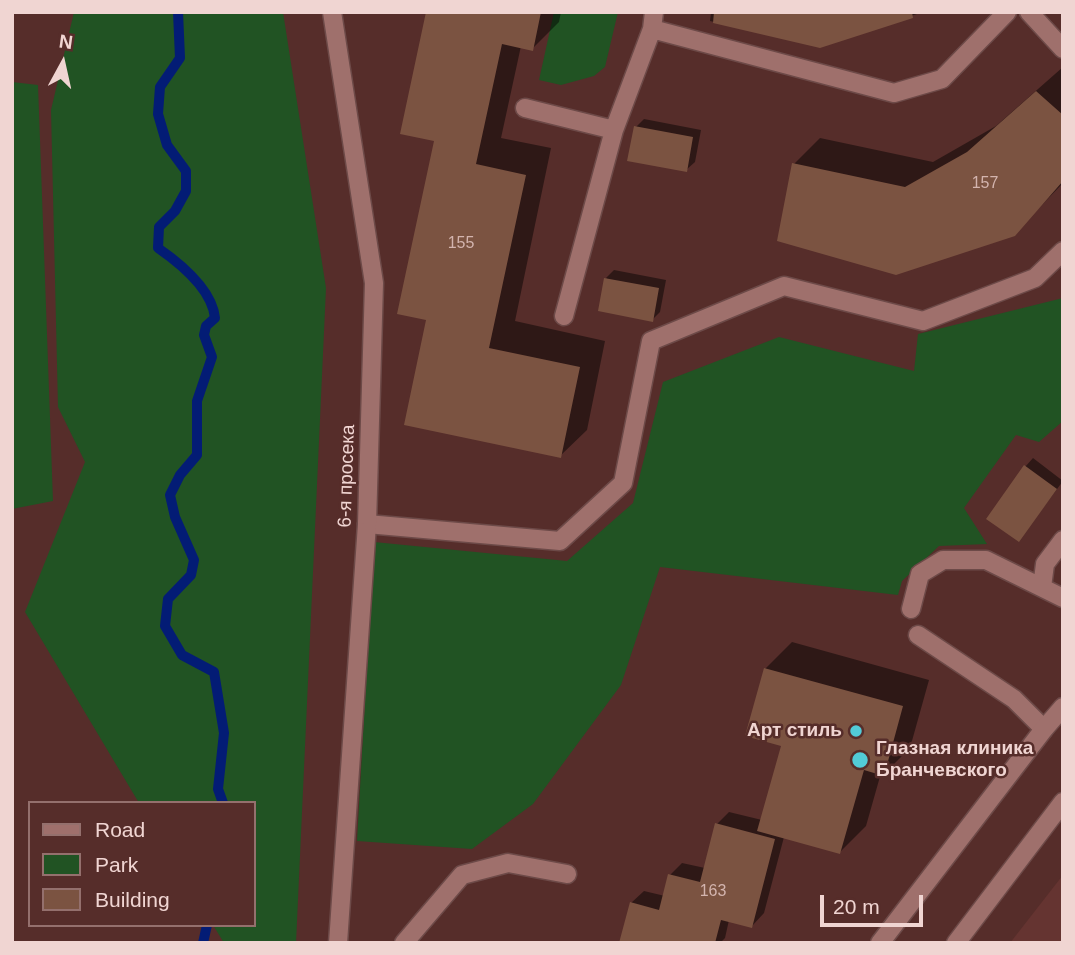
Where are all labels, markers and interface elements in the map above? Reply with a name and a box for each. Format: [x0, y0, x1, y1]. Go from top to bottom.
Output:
north arrow [28, 28, 98, 98]
text: N [58, 30, 74, 53]
house number: 157 [972, 174, 998, 194]
house number: 155 [448, 234, 474, 254]
street label: 6-я просека [334, 424, 360, 528]
place label: Арт стиль [747, 720, 842, 742]
marker: Арт стиль [848, 723, 864, 739]
place label: Глазная клиника Бранчевского [876, 738, 1033, 782]
marker: Глазная клиника Бранчевского [850, 750, 870, 770]
legend [28, 801, 256, 927]
text: Road [95, 818, 145, 841]
text: Park [95, 853, 138, 876]
scale bar [823, 881, 926, 925]
house number: 163 [700, 882, 726, 902]
text: Building [95, 888, 170, 911]
text: 20 m [833, 895, 880, 918]

